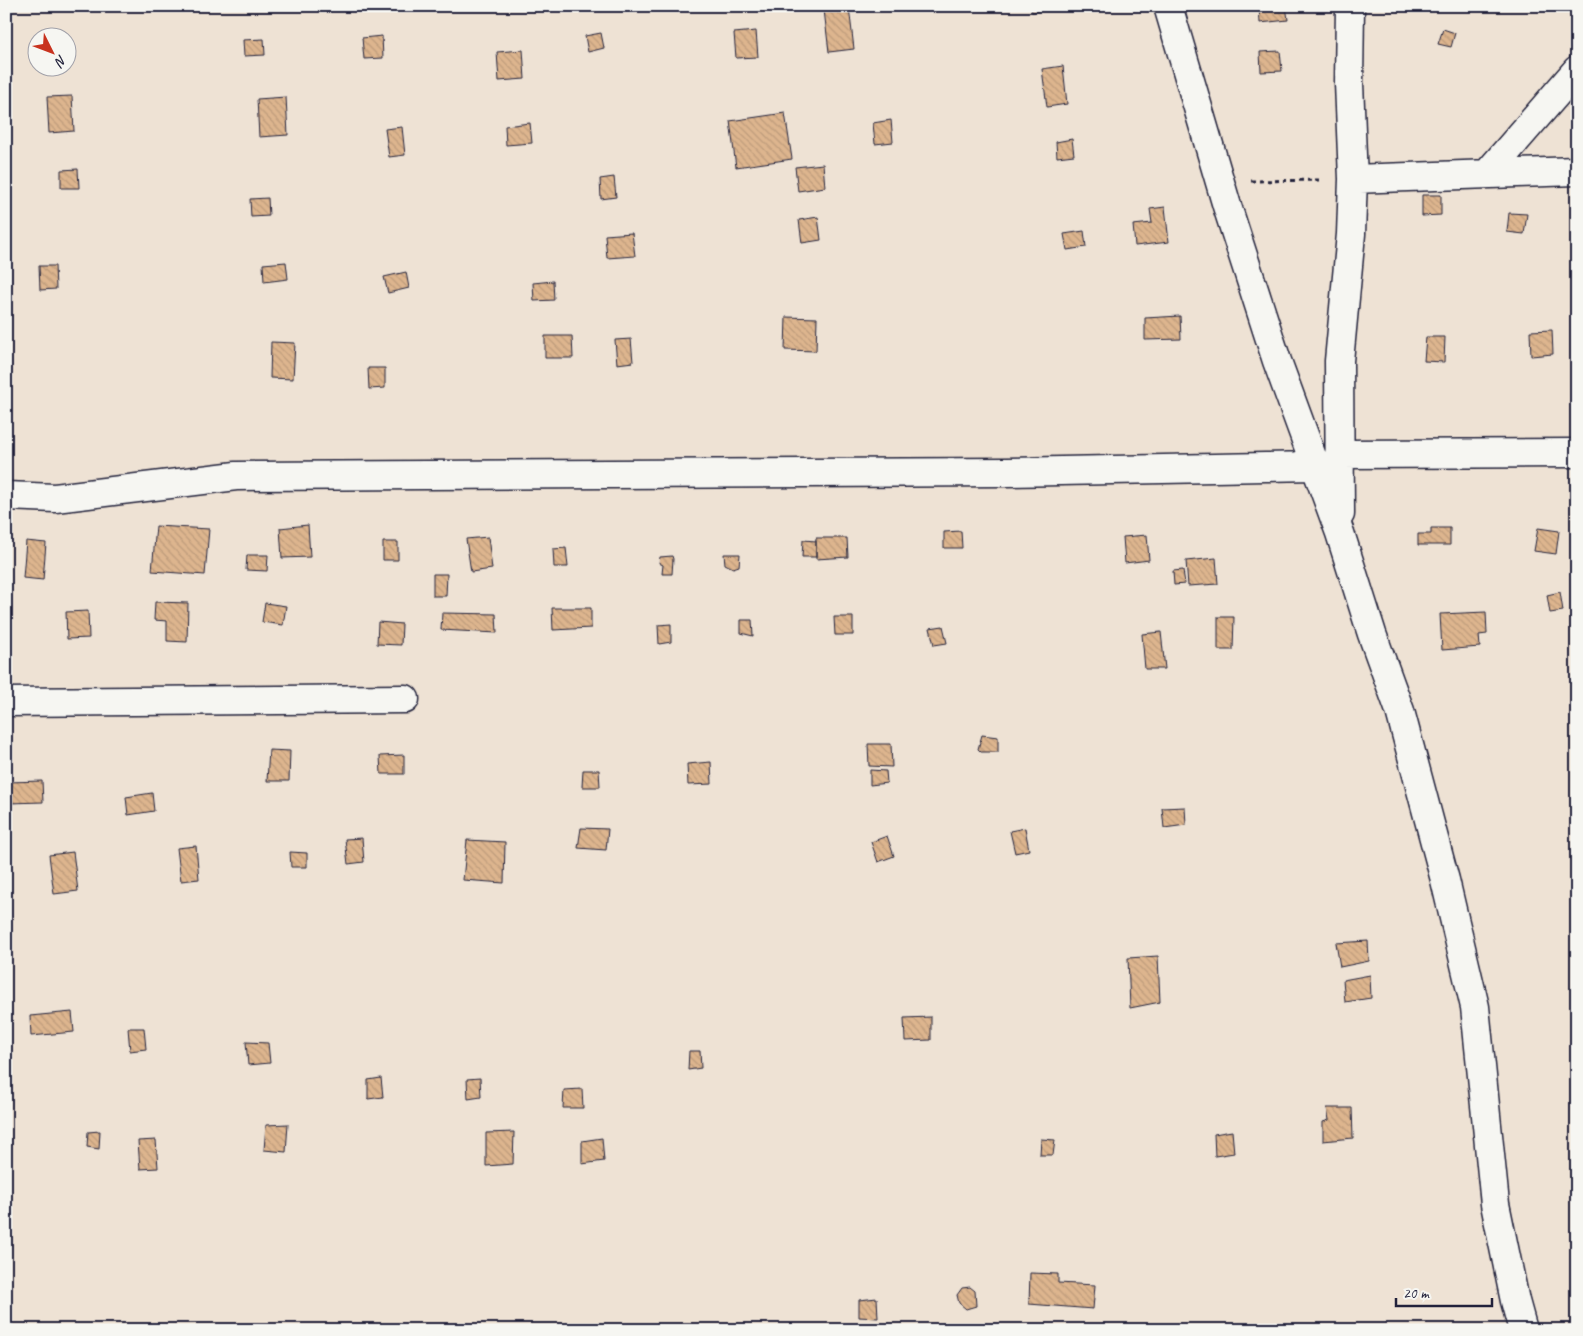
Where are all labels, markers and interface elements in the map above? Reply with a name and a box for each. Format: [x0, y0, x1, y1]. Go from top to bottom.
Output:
north arrow [28, 28, 78, 78]
text: N [51, 51, 71, 71]
scale bar [1396, 1276, 1492, 1308]
text: 20 m [1403, 1284, 1430, 1303]

